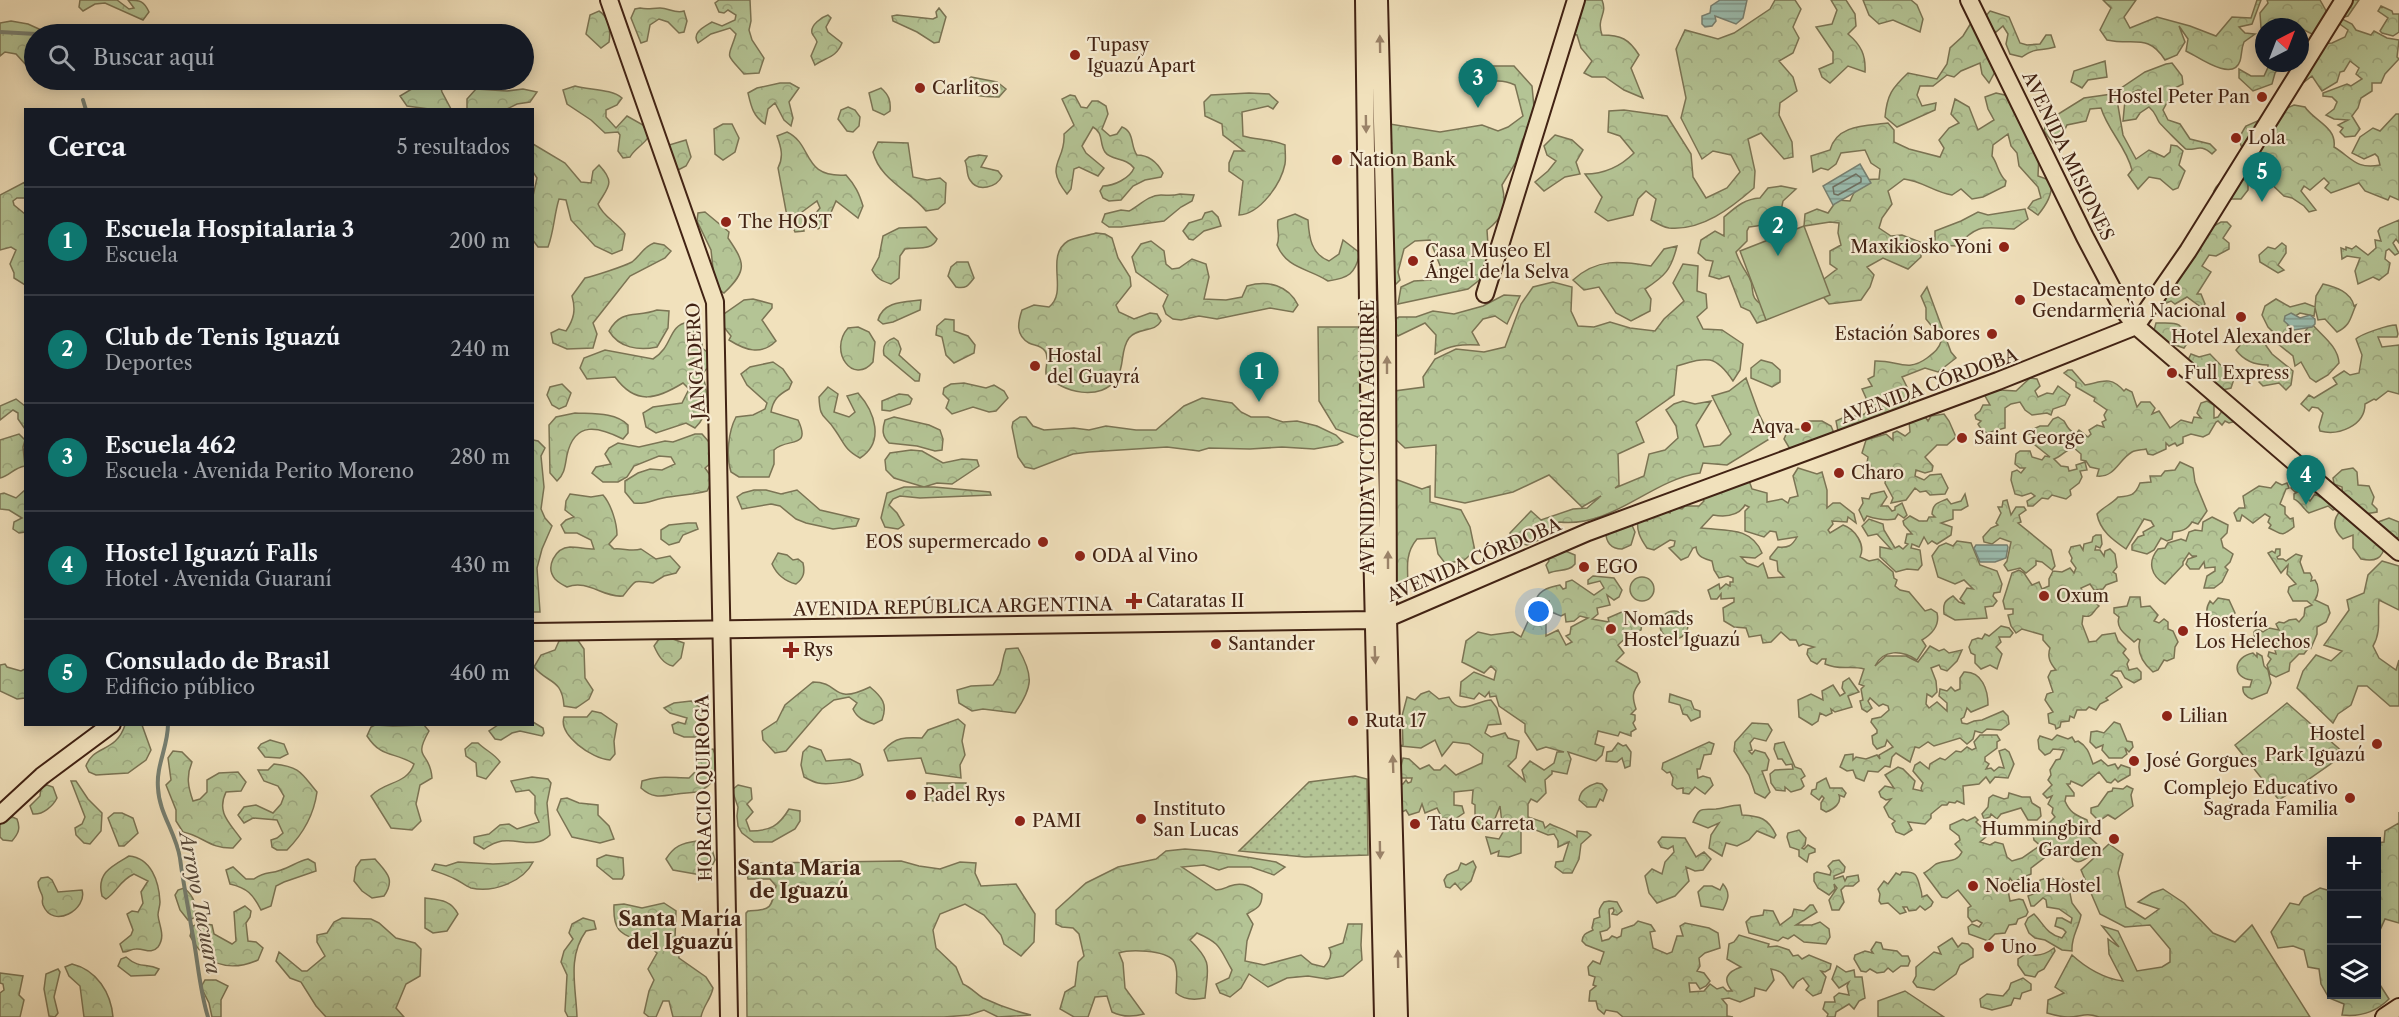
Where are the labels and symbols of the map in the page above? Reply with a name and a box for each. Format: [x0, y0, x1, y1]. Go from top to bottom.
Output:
north arrow [2255, 18, 2309, 72]
place label: Tupasy Iguazú Apart [1087, 34, 1196, 77]
one-way arrow [1375, 34, 1385, 53]
marker: Tupasy Iguazú Apart [1068, 48, 1082, 62]
pin: 3 [1458, 58, 1498, 108]
street label: AVENIDA MISIONES [2017, 67, 2119, 244]
place label: Carlitos [932, 77, 999, 99]
marker: Carlitos [913, 81, 927, 95]
place label: Hostel Peter Pan [2107, 86, 2250, 108]
marker: Hostel Peter Pan [2255, 90, 2269, 104]
one-way arrow [1361, 114, 1371, 133]
place label: Lola [2248, 127, 2286, 149]
marker: Lola [2229, 131, 2243, 145]
place label: Nation Bank [1349, 149, 1457, 171]
pin: 5 [2242, 152, 2282, 202]
marker: Nation Bank [1330, 153, 1344, 167]
pin: 2 [1758, 206, 1798, 256]
place label: The HOST [738, 211, 833, 233]
marker: The HOST [719, 215, 733, 229]
place label: Maxikiosko Yoni [1850, 236, 1993, 258]
place label: Casa Museo El Ángel de la Selva [1424, 240, 1570, 283]
marker: Maxikiosko Yoni [1997, 240, 2011, 254]
marker: Casa Museo El Ángel de la Selva [1406, 254, 1420, 268]
place label: Destacamento de Gendarmerìa Nacional [2032, 279, 2226, 322]
marker: Destacamento de Gendarmerìa Nacional [2013, 293, 2027, 307]
street label: AVENIDA VICTORIA AGUIRRE [1357, 300, 1379, 575]
street label: JANGADERO [682, 302, 710, 423]
marker: Hotel Alexander [2234, 310, 2248, 324]
place label: Estación Sabores [1835, 323, 1980, 345]
place label: Hotel Alexander [2171, 326, 2311, 348]
marker: Estación Sabores [1985, 327, 1999, 341]
street label: AVENIDA CÓRDOBA [1836, 343, 2021, 429]
place label: Hostal del Guayrá [1047, 345, 1140, 388]
pin: 1 [1240, 352, 1278, 402]
one-way arrow [1382, 355, 1392, 374]
marker: Hostal del Guayrá [1028, 359, 1042, 373]
place label: Full Express [2184, 362, 2289, 384]
marker: Full Express [2165, 366, 2179, 380]
place label: Aqva [1750, 416, 1794, 438]
marker: Aqva [1799, 420, 1813, 434]
place label: Saint George [1974, 427, 2085, 449]
marker: Saint George [1955, 431, 1969, 445]
pin: 4 [2286, 456, 2326, 505]
place label: Charo [1851, 462, 1904, 484]
marker: Charo [1832, 466, 1846, 480]
street label: AVENIDA CÓRDOBA [1382, 512, 1565, 607]
place label: EOS supermercado [865, 531, 1031, 553]
marker: EOS supermercado [1036, 535, 1050, 549]
place label: ODA al Vino [1092, 545, 1198, 567]
marker: ODA al Vino [1073, 549, 1087, 563]
one-way arrow [1383, 550, 1393, 569]
place label: EGO [1596, 556, 1638, 578]
marker: EGO [1577, 560, 1591, 574]
place label: Oxum [2056, 585, 2109, 607]
marker: Oxum [2037, 589, 2051, 603]
place label: Cataratas II [1146, 590, 1244, 612]
street label: AVENIDA REPÚBLICA ARGENTINA [792, 592, 1114, 621]
marker: Cataratas II [1127, 594, 1141, 608]
your location [1524, 597, 1553, 626]
place label: Nomads Hostel Iguazú [1623, 608, 1740, 651]
place label: Hostería Los Helechos [2195, 610, 2311, 653]
marker: Nomads Hostel Iguazú [1604, 622, 1618, 636]
marker: Hostería Los Helechos [2176, 624, 2190, 638]
place label: Santander [1228, 633, 1316, 655]
marker: Santander [1209, 637, 1223, 651]
place label: Rys [803, 639, 833, 661]
marker: Rys [784, 643, 798, 657]
one-way arrow [1370, 645, 1379, 664]
street label: HORACIO QUIROGA [691, 694, 717, 882]
place label: Lilian [2179, 705, 2228, 727]
marker: Lilian [2160, 709, 2174, 723]
place label: Ruta 17 [1365, 710, 1426, 732]
marker: Ruta 17 [1346, 714, 1360, 728]
place label: Hostel Park Iguazú [2265, 723, 2365, 766]
marker: Hostel Park Iguazú [2370, 737, 2384, 751]
place label: José Gorgues [2143, 750, 2257, 772]
one-way arrow [1388, 754, 1397, 773]
marker: José Gorgues [2127, 754, 2141, 768]
place label: Complejo Educativo Sagrada Familia [2164, 777, 2338, 820]
place label: Padel Rys [923, 784, 1005, 806]
marker: Padel Rys [904, 788, 918, 802]
marker: Complejo Educativo Sagrada Familia [2343, 791, 2357, 805]
place label: Instituto San Lucas [1153, 798, 1239, 841]
place label: PAMI [1032, 810, 1081, 832]
marker: Instituto San Lucas [1134, 812, 1148, 826]
place label: Tatu Carreta [1427, 813, 1535, 835]
marker: PAMI [1013, 814, 1027, 828]
marker: Tatu Carreta [1408, 817, 1422, 831]
place label: Hummingbird Garden [1981, 818, 2102, 861]
water label: Arroyo Tacuara [174, 827, 226, 976]
marker: Hummingbird Garden [2107, 832, 2121, 846]
one-way arrow [1375, 840, 1385, 859]
district label: Santa Maria de Iguazú [737, 856, 861, 903]
place label: Noelia Hostel [1985, 875, 2101, 897]
marker: Noelia Hostel [1966, 879, 1980, 893]
district label: Santa María del Iguazú [618, 907, 742, 954]
place label: Uno [2001, 936, 2037, 958]
marker: Uno [1982, 940, 1996, 954]
one-way arrow [1393, 949, 1402, 968]

